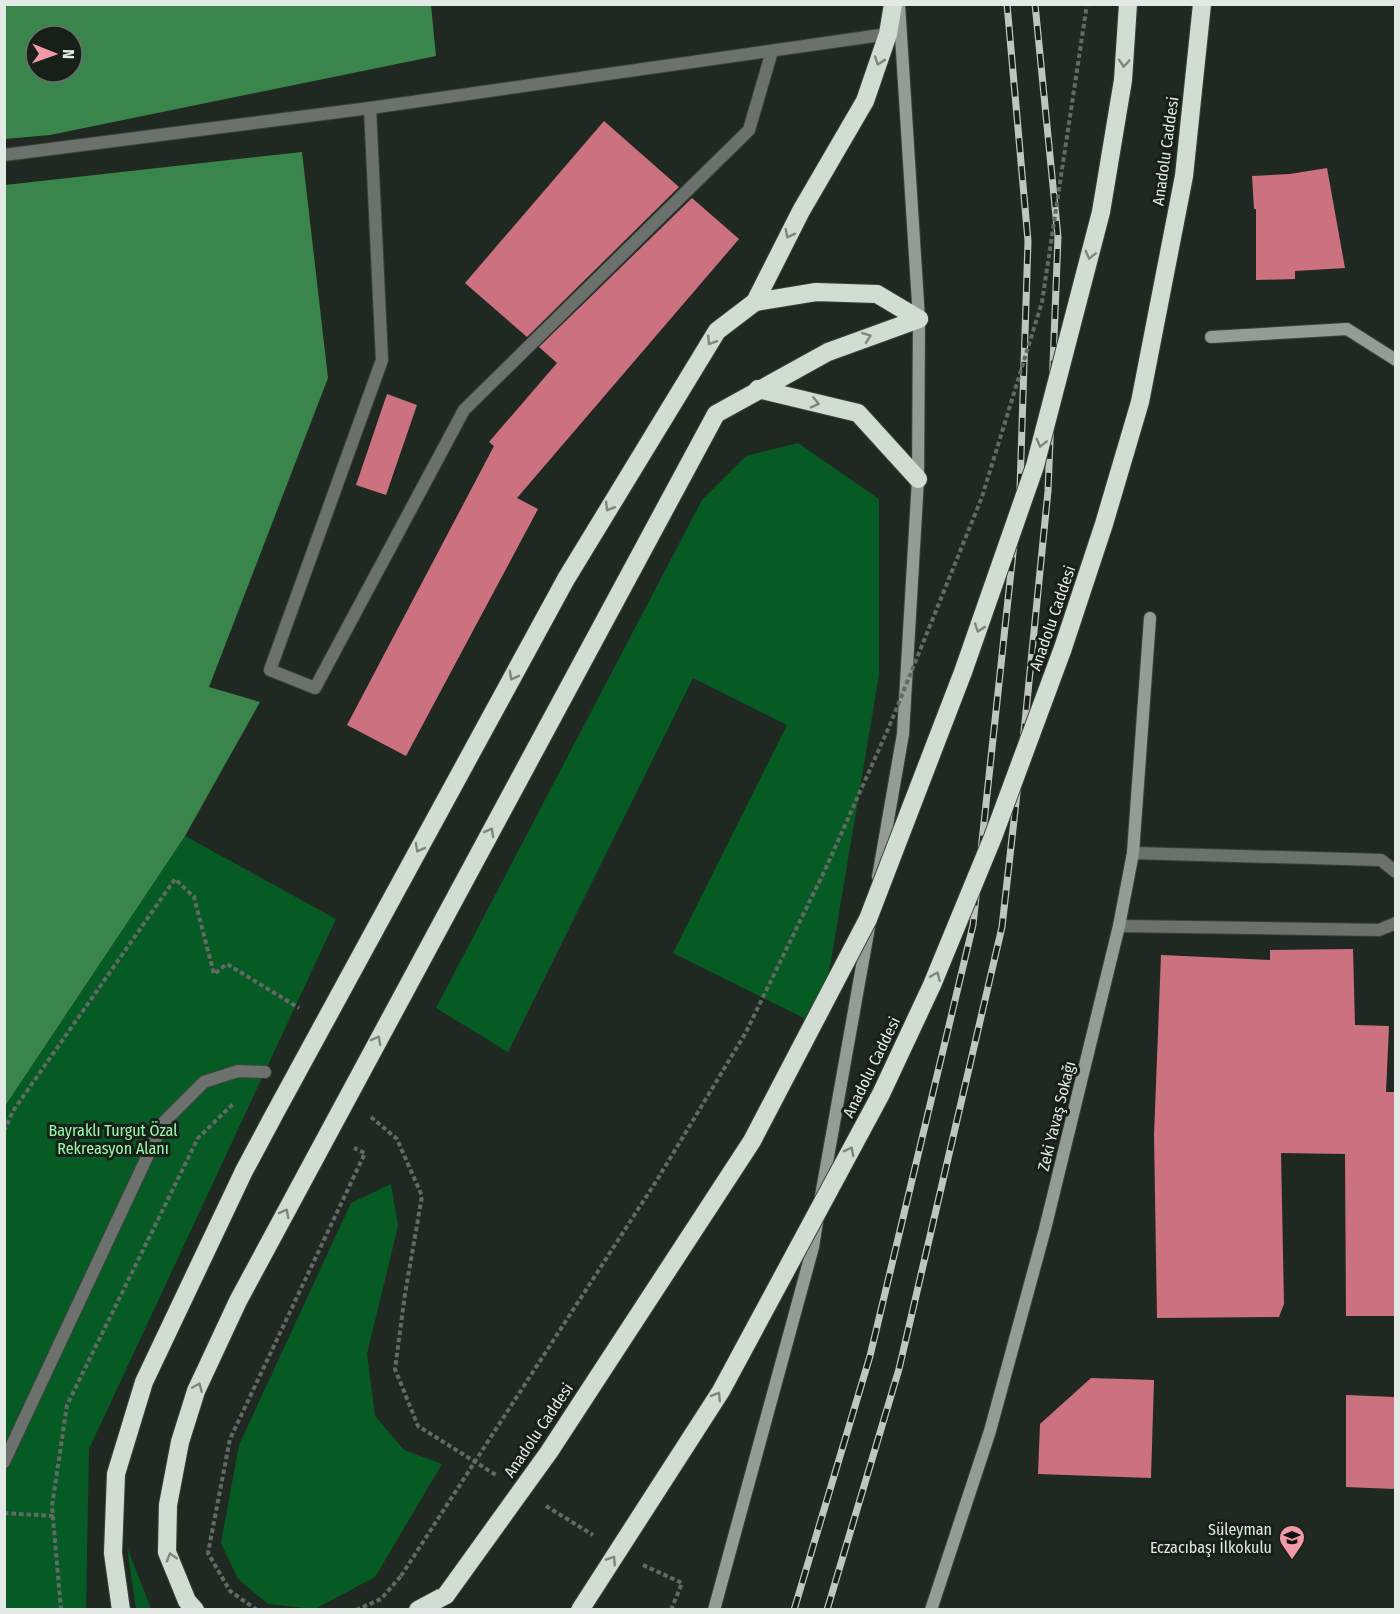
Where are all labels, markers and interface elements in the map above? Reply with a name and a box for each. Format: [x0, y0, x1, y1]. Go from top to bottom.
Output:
north arrow [24, 24, 84, 84]
text: N [59, 49, 78, 59]
one-way arrow [873, 55, 886, 66]
one-way arrow [1118, 58, 1131, 67]
street label: Anadolu Caddesi [1148, 95, 1183, 207]
one-way arrow [785, 227, 797, 238]
one-way arrow [1084, 249, 1097, 259]
one-way arrow [862, 332, 872, 345]
one-way arrow [707, 334, 718, 345]
one-way arrow [810, 395, 820, 408]
one-way arrow [1036, 438, 1049, 448]
one-way arrow [605, 501, 617, 511]
street label: Anadolu Caddesi [1026, 563, 1079, 673]
one-way arrow [973, 622, 986, 633]
one-way arrow [509, 670, 520, 681]
one-way arrow [483, 828, 495, 839]
one-way arrow [415, 841, 426, 852]
one-way arrow [929, 971, 941, 982]
street label: Anadolu Caddesi [839, 1014, 904, 1121]
one-way arrow [370, 1036, 381, 1047]
street label: Zeki Yavaş Sokağı [1034, 1059, 1079, 1173]
park label: Bayraklı Turgut Özal Rekreasyon Alanı [48, 1121, 178, 1158]
one-way arrow [843, 1147, 854, 1157]
one-way arrow [278, 1208, 289, 1219]
street label: Anadolu Caddesi [500, 1379, 577, 1481]
one-way arrow [191, 1382, 203, 1393]
one-way arrow [709, 1392, 721, 1402]
place label: Süleyman Eczacıbaşı İlkokulu [1150, 1520, 1272, 1557]
school or university icon: Süleyman Eczacıbaşı İlkokulu [1277, 1523, 1307, 1561]
one-way arrow [166, 1552, 178, 1563]
one-way arrow [605, 1556, 616, 1567]

